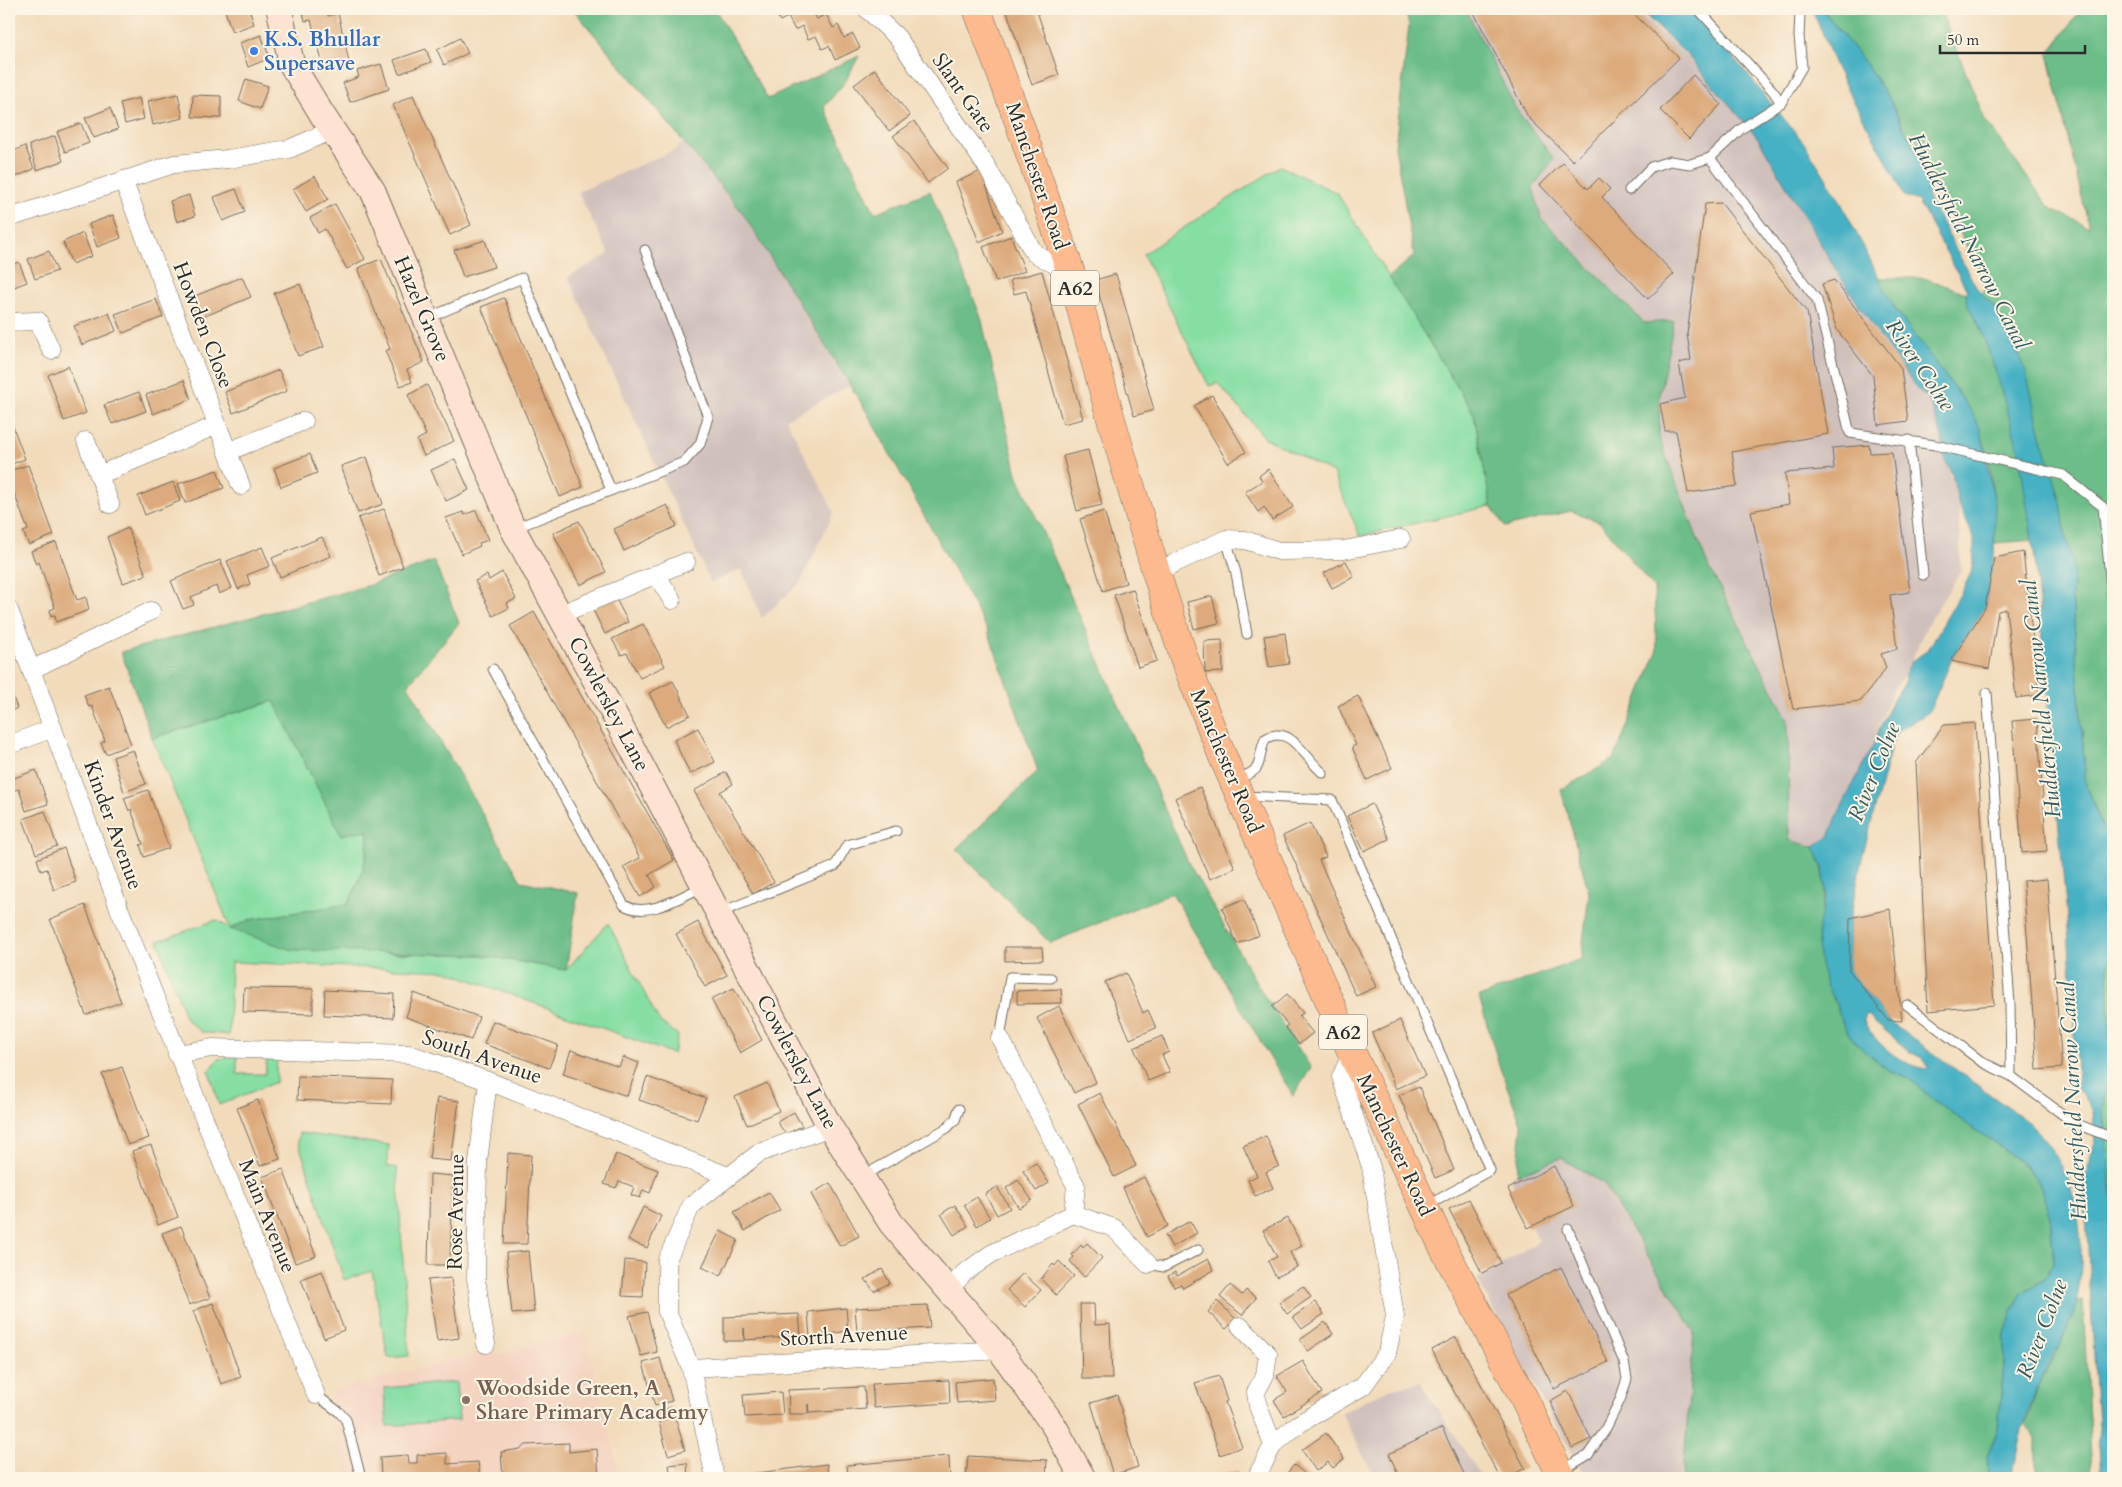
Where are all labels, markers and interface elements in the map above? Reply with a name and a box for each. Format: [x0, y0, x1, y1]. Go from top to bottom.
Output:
scale bar [1940, 22, 2084, 54]
place label: K.S. Bhullar Supersave [264, 25, 381, 78]
text: 50 m [1947, 30, 1979, 50]
marker: K.S. Bhullar Supersave [248, 45, 260, 57]
street label: Slant Gate [925, 47, 1001, 139]
street label: Manchester Road [998, 98, 1076, 254]
water label: Huddersfield Narrow Canal [1901, 127, 2037, 355]
street label: Hazel Grove [387, 252, 457, 366]
street label: Howden Close [166, 258, 240, 392]
road number: A62 [1051, 270, 1099, 306]
water label: River Colne [1878, 313, 1962, 417]
water label: Huddersfield Narrow Canal [2013, 577, 2068, 820]
street label: Cowlersley Lane [561, 632, 657, 776]
street label: Manchester Road [1183, 684, 1269, 838]
water label: River Colne [1841, 717, 1908, 826]
street label: Kinder Avenue [76, 756, 150, 894]
water label: Huddersfield Narrow Canal [2052, 980, 2094, 1221]
street label: Cowlersley Lane [749, 990, 845, 1134]
road number: A62 [1319, 1014, 1367, 1050]
street label: South Avenue [418, 1023, 546, 1091]
street label: Manchester Road [1349, 1069, 1441, 1221]
street label: Rose Avenue [440, 1154, 472, 1270]
street label: Main Avenue [231, 1155, 303, 1277]
water label: River Colne [2009, 1274, 2075, 1383]
street label: Storth Avenue [779, 1318, 909, 1354]
place label: Woodside Green, A Share Primary Academy [475, 1374, 709, 1427]
marker: Woodside Green, A Share Primary Academy [460, 1394, 472, 1406]

